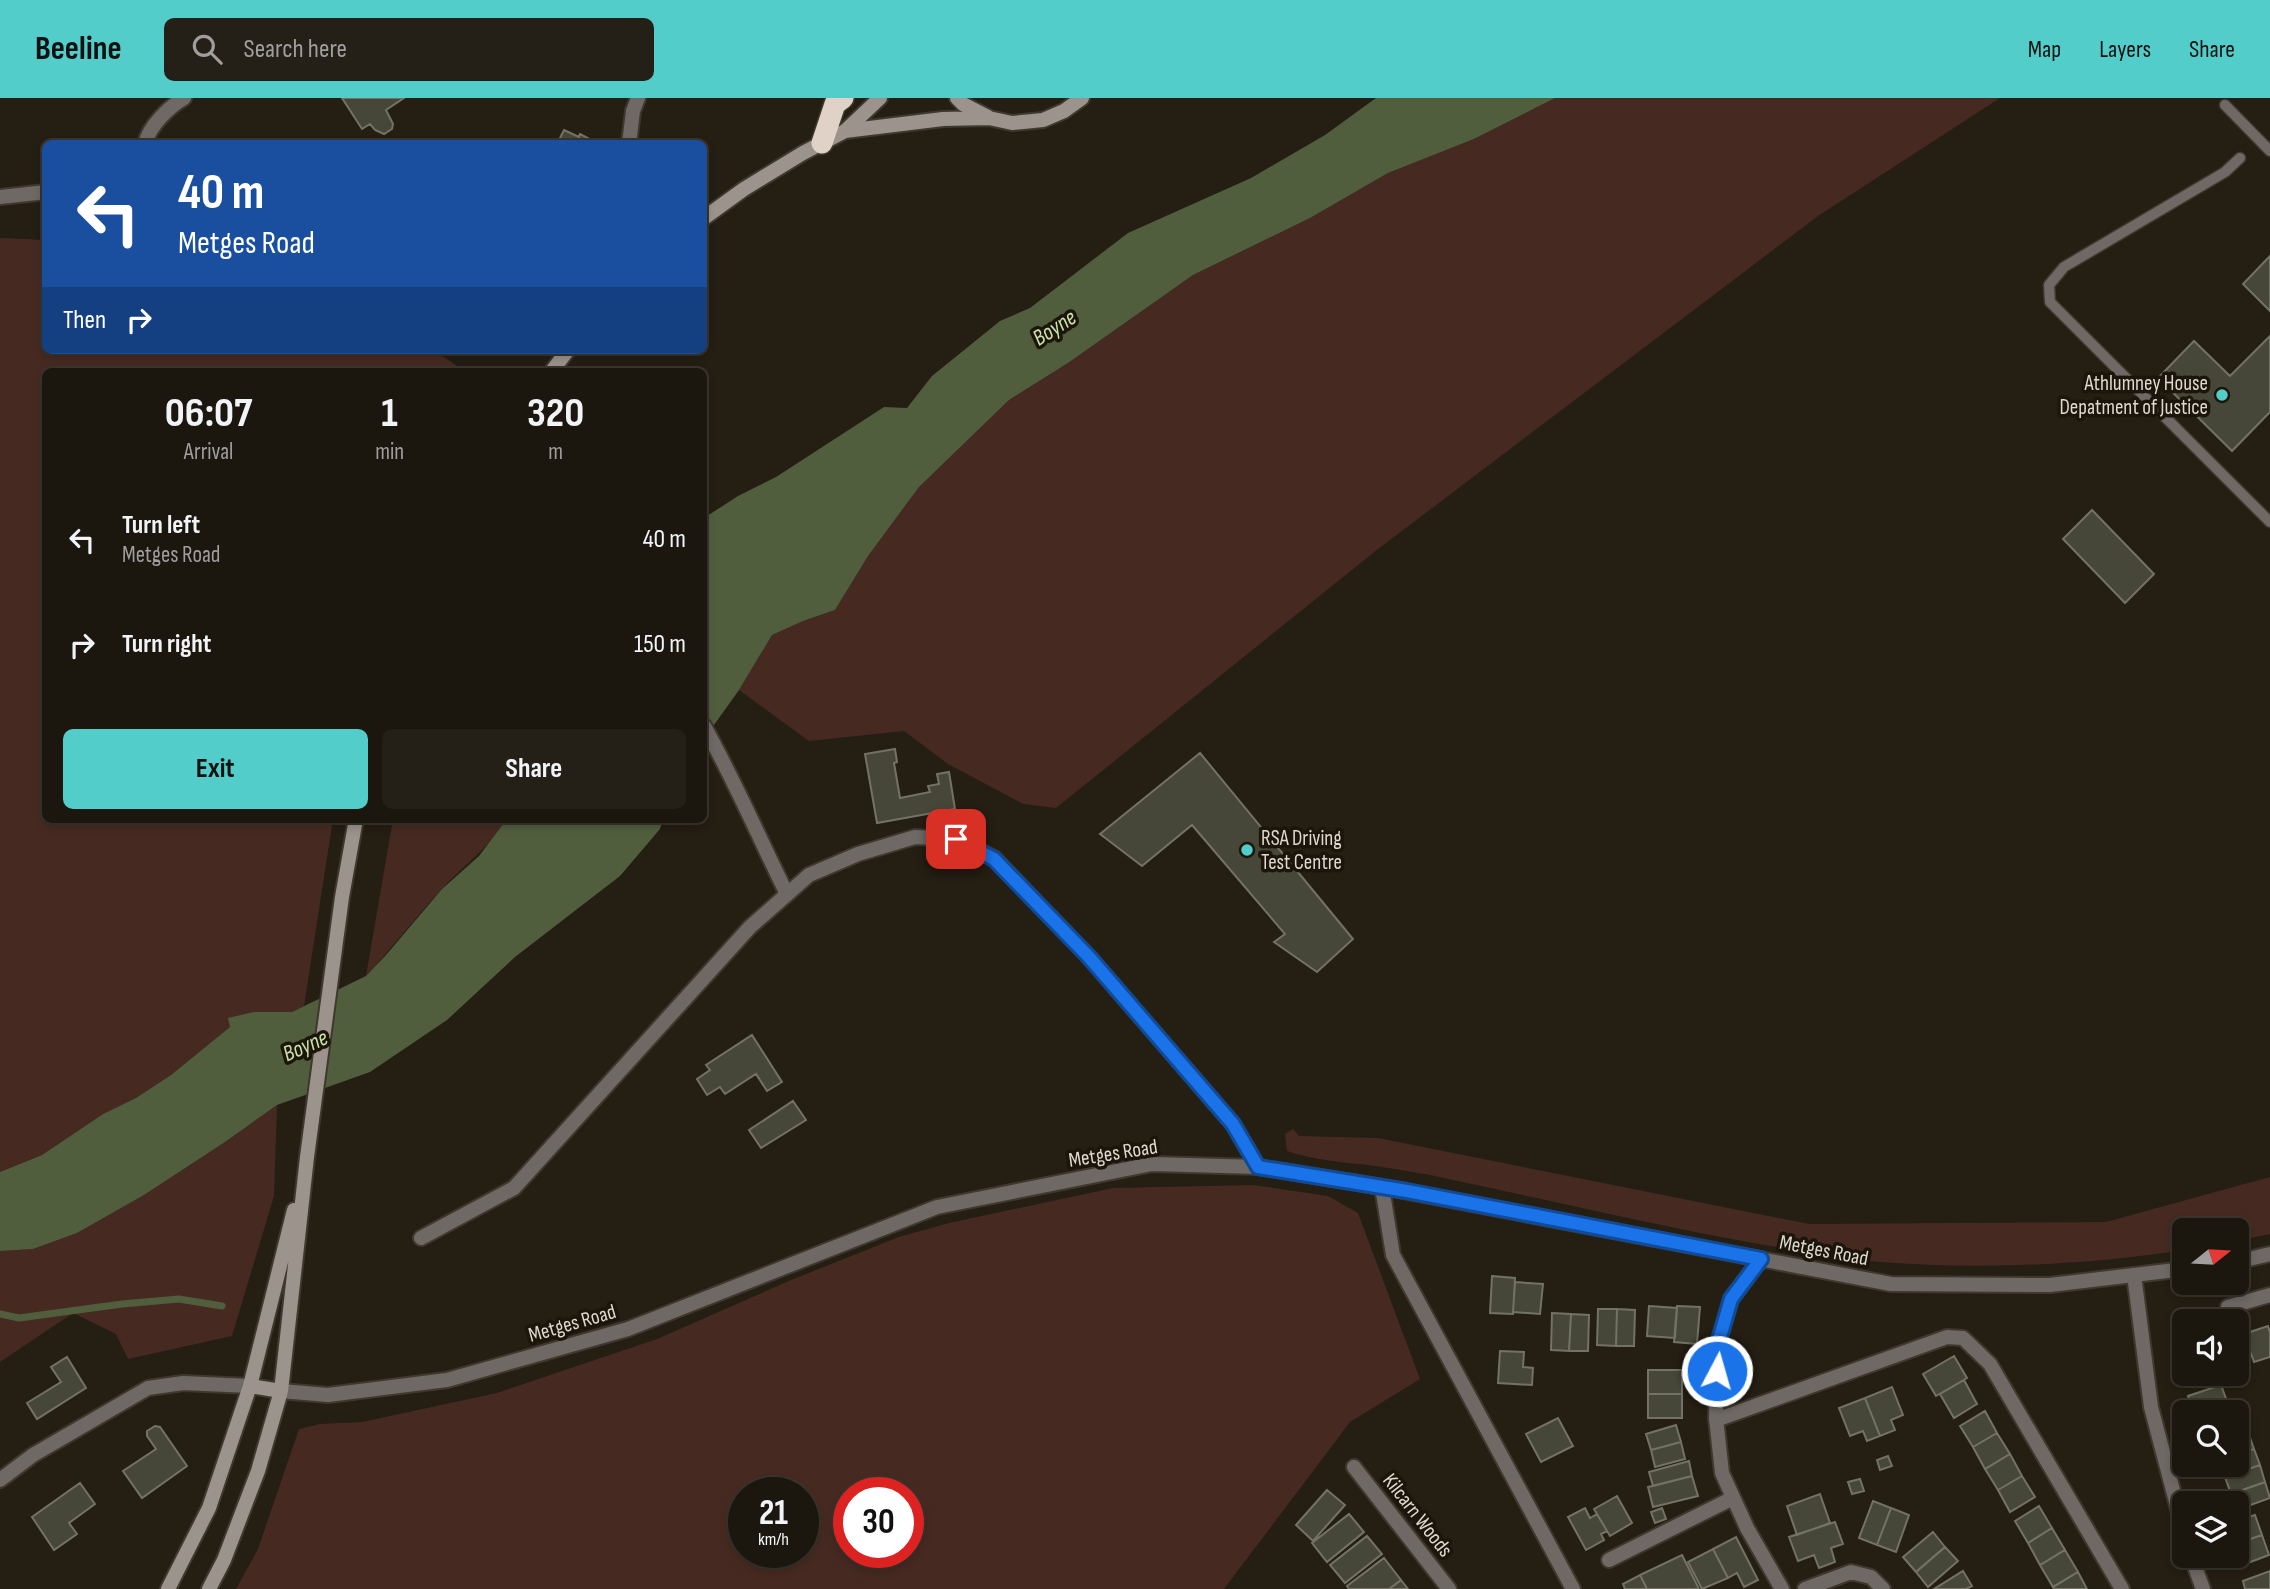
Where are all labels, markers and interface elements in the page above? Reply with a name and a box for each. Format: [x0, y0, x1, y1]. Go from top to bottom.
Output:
search box [164, 18, 654, 81]
text: Beeline [35, 29, 122, 69]
icon: search [188, 30, 226, 68]
text: Search here [244, 34, 347, 65]
text: Map [2028, 35, 2061, 64]
text: Layers [2099, 35, 2151, 64]
text: Share [2189, 35, 2235, 64]
text: 40 m [178, 164, 264, 223]
icon: left [63, 168, 154, 259]
text: Metges Road [178, 224, 315, 263]
icon: right [120, 301, 158, 339]
water label: Boyne [1027, 303, 1082, 352]
text: Then [63, 305, 106, 336]
place label: Athlumney House Depatment of Justice [2060, 371, 2208, 420]
marker: Athlumney House Depatment of Justice [2214, 387, 2230, 403]
text: 06:07 [165, 388, 252, 439]
text: 1 [381, 388, 398, 439]
text: 320 [527, 388, 584, 439]
text: Arrival [184, 438, 233, 466]
text: min [375, 438, 404, 466]
text: m [548, 438, 563, 466]
text: Turn left [122, 510, 200, 541]
icon: left [63, 521, 101, 559]
text: 40 m [643, 524, 686, 555]
text: Metges Road [122, 541, 220, 569]
icon: right [63, 626, 101, 664]
text: Turn right [122, 629, 211, 660]
text: 150 m [634, 629, 686, 660]
button: Exit [63, 729, 368, 809]
button: Share [382, 729, 686, 809]
pin [926, 809, 986, 869]
icon: arrive [937, 820, 975, 858]
place label: RSA Driving Test Centre [1261, 826, 1342, 875]
marker: RSA Driving Test Centre [1239, 842, 1255, 858]
water label: Boyne [278, 1024, 332, 1068]
street label: Metges Road [1067, 1134, 1159, 1173]
north arrow [2172, 1218, 2249, 1295]
map controls [2172, 1218, 2249, 1568]
street label: Metges Road [1777, 1230, 1870, 1271]
street label: Metges Road [526, 1299, 619, 1348]
button: sound [2172, 1309, 2249, 1386]
position arrow [1680, 1334, 1754, 1408]
button: search [2172, 1400, 2249, 1477]
street label: Kilcarn Woods [1377, 1469, 1458, 1562]
speed limit sign: 30 [833, 1477, 924, 1568]
button: layers [2172, 1491, 2249, 1568]
text: 21 [759, 1492, 788, 1535]
text: km/h [758, 1529, 789, 1550]

